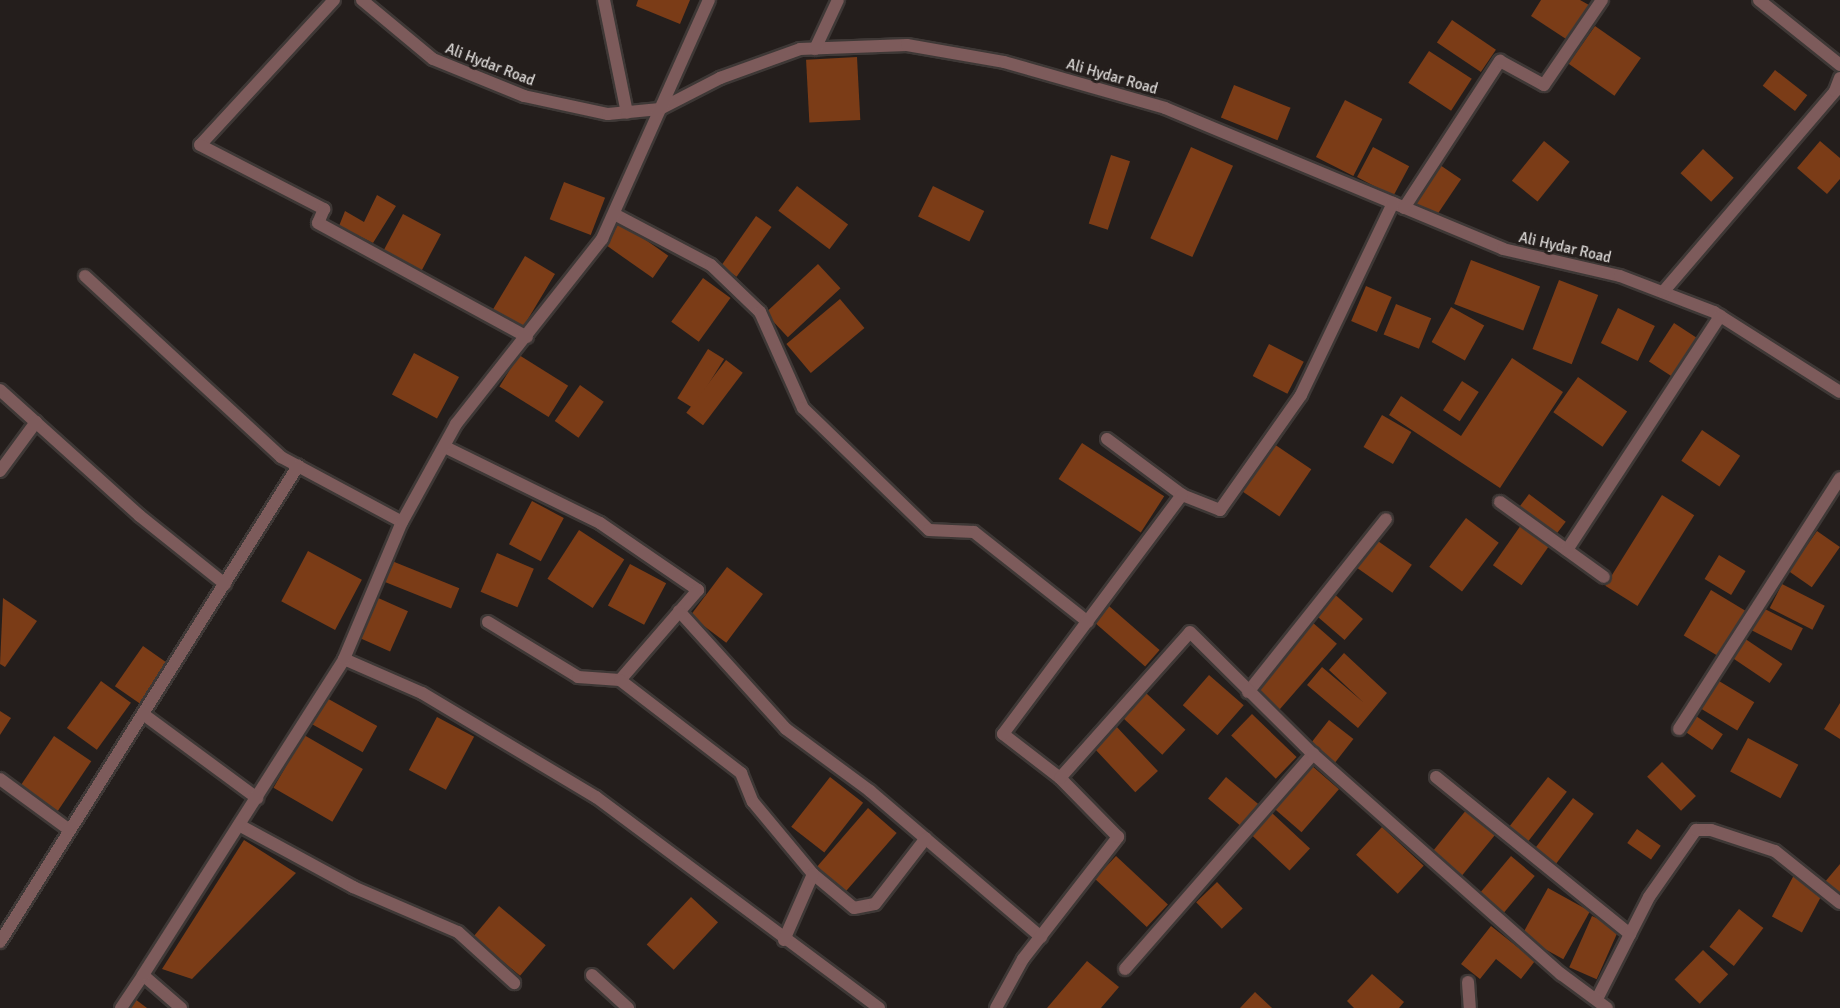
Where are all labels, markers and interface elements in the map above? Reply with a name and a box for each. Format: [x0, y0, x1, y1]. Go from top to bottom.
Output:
street label: Ali Hydar Road [443, 40, 537, 90]
street label: Ali Hydar Road [1064, 55, 1160, 99]
street label: Ali Hydar Road [1517, 229, 1613, 267]

